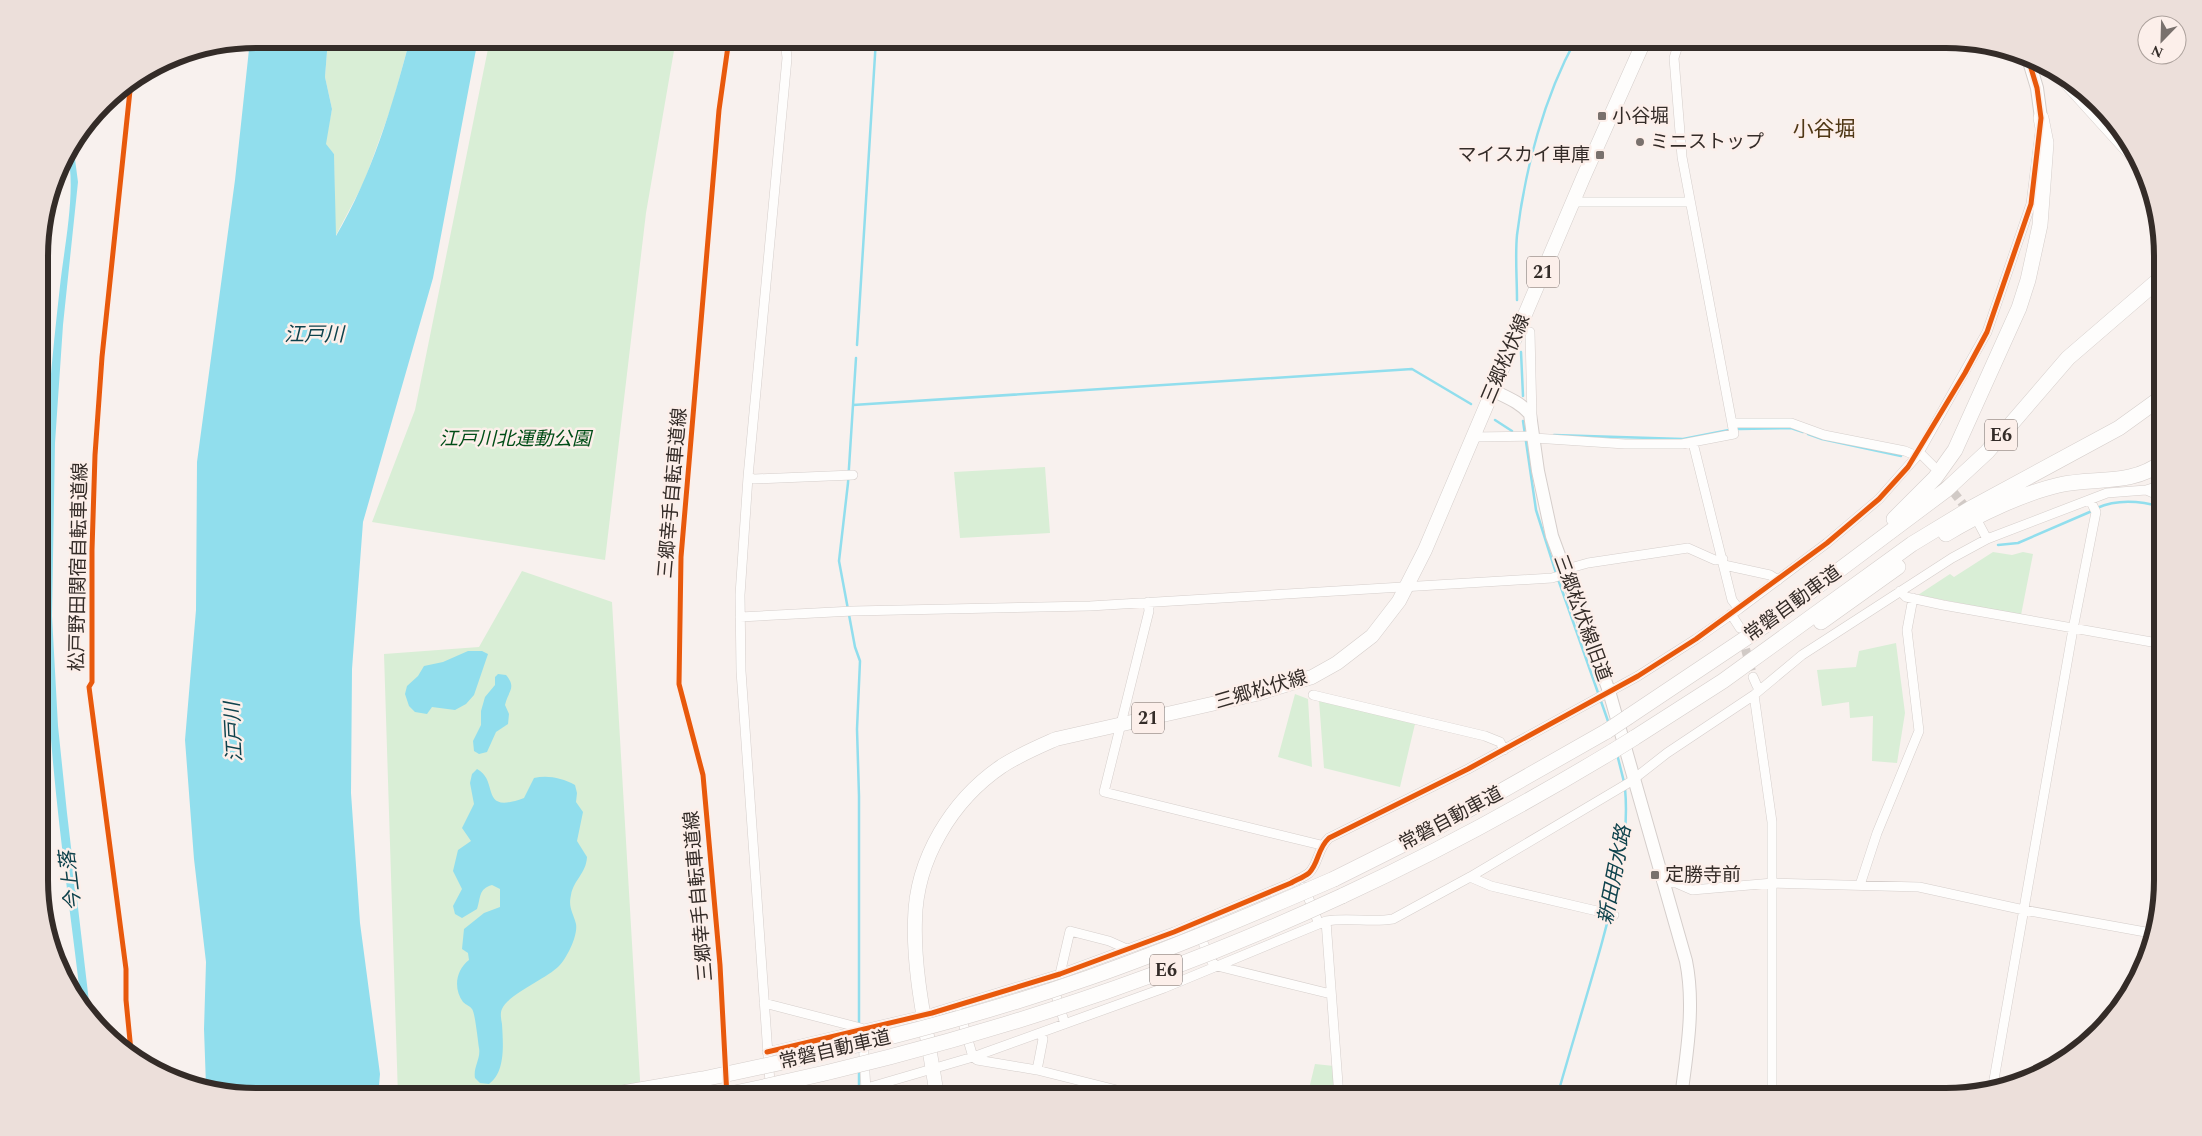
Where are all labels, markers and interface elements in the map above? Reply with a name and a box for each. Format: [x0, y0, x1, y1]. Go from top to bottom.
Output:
north arrow [2137, 15, 2187, 65]
text: N [2148, 40, 2166, 63]
place label: 小谷堀 [1612, 102, 1669, 131]
marker: 小谷堀 [1596, 110, 1608, 122]
district label: 小谷堀 [1793, 114, 1856, 146]
place label: ミニストップ [1650, 128, 1764, 157]
marker: ミニストップ [1634, 136, 1646, 148]
place label: マイスカイ車庫 [1458, 141, 1590, 170]
marker: マイスカイ車庫 [1594, 149, 1606, 161]
road number: 21 [1527, 256, 1559, 288]
street label: 三郷松伏線 [1474, 310, 1538, 408]
water label: 江戸川 [284, 320, 346, 350]
street label: 三郷幸手自転車道線 [651, 407, 695, 579]
road number: E6 [1985, 420, 2017, 450]
park label: 江戸川北運動公園 [439, 425, 594, 454]
street label: 松戸野田関宿自転車道線 [63, 462, 95, 672]
street label: 三郷松伏線旧道 [1546, 551, 1618, 685]
street label: 常磐自動車道 [1738, 559, 1848, 649]
street label: 三郷松伏線 [1211, 663, 1311, 717]
water label: 江戸川 [217, 699, 251, 763]
road number: 21 [1132, 702, 1164, 734]
street label: 常磐自動車道 [1394, 779, 1508, 859]
street label: 三郷幸手自転車道線 [677, 810, 721, 982]
water label: 新田用水路 [1591, 821, 1640, 927]
water label: 今上落 [52, 846, 90, 913]
place label: 定勝寺前 [1665, 861, 1741, 890]
marker: 定勝寺前 [1649, 869, 1661, 881]
road number: E6 [1150, 954, 1182, 986]
street label: 常磐自動車道 [776, 1023, 894, 1077]

